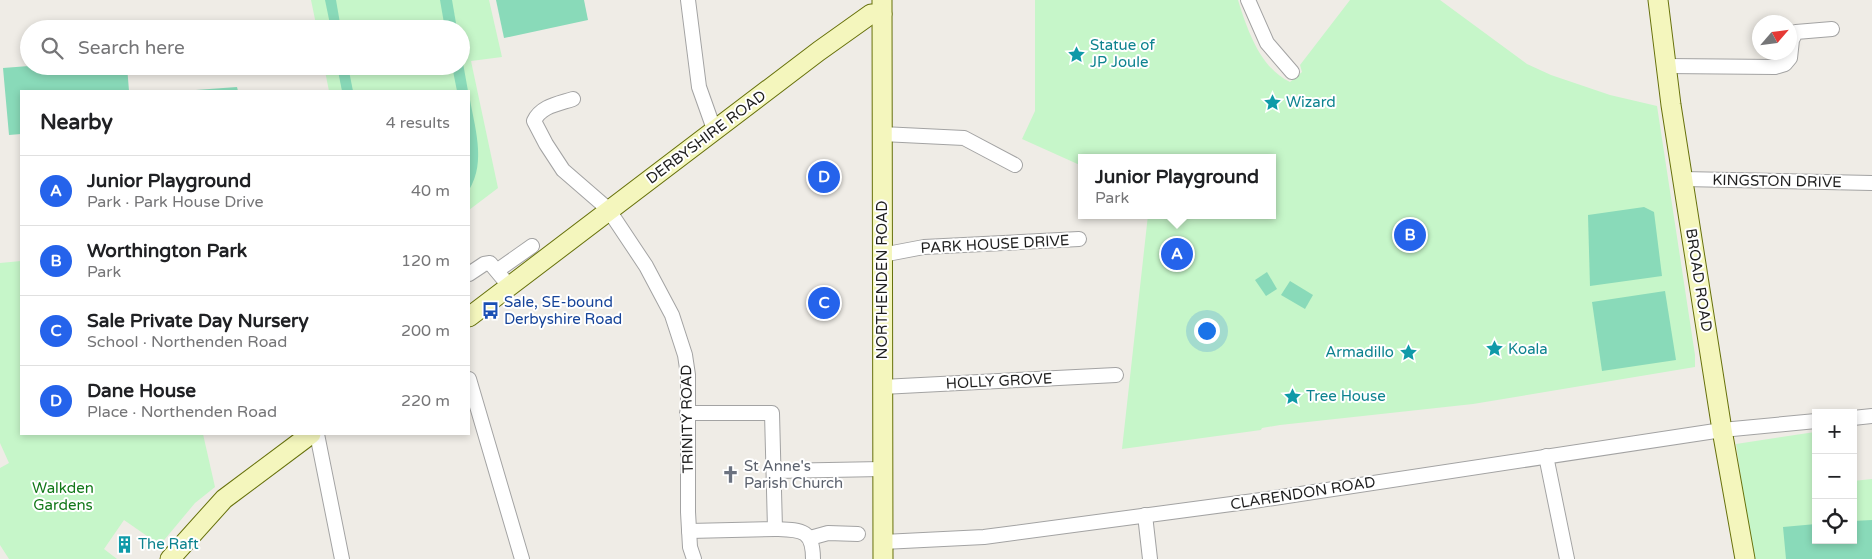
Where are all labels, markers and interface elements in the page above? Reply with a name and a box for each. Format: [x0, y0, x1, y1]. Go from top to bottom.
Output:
north arrow [1752, 15, 1797, 60]
search box [20, 20, 470, 75]
icon: search [38, 34, 66, 62]
place label: Statue of JP Joule [1090, 36, 1155, 71]
text: Search here [78, 37, 185, 59]
place icon: Statue of JP Joule [1066, 44, 1086, 64]
street label: DERBYSHIRE ROAD [643, 86, 769, 188]
place icon: Wizard [1262, 92, 1282, 112]
place label: Wizard [1286, 93, 1336, 111]
text: Nearby [40, 110, 113, 135]
text: 4 results [386, 113, 450, 133]
popup [1078, 154, 1276, 219]
pin: D [808, 158, 840, 196]
text: Junior Playground [1095, 166, 1259, 188]
text: Junior Playground [87, 170, 251, 192]
street label: KINGSTON DRIVE [1712, 171, 1842, 191]
text: A [50, 181, 62, 201]
text: 40 m [411, 181, 450, 201]
text: Park [1095, 188, 1129, 208]
text: Park · Park House Drive [87, 192, 264, 212]
street label: NORTHENDEN ROAD [873, 201, 891, 359]
pin: B [1394, 216, 1426, 254]
street label: BROAD ROAD [1682, 227, 1716, 333]
street label: PARK HOUSE DRIVE [920, 231, 1070, 257]
pin: A [1161, 235, 1193, 273]
text: Worthington Park [87, 240, 247, 262]
text: B [50, 251, 62, 271]
text: 120 m [401, 251, 450, 271]
text: Park [87, 262, 121, 282]
pin: C [808, 284, 840, 322]
place label: Sale, SE-bound Derbyshire Road [504, 293, 622, 328]
bus stop icon: Sale, SE-bound Derbyshire Road [480, 301, 500, 321]
text: Sale Private Day Nursery [87, 310, 309, 332]
your location [1194, 318, 1220, 344]
text: C [50, 321, 62, 341]
text: 200 m [401, 321, 450, 341]
text: School · Northenden Road [87, 332, 287, 352]
place icon: Koala [1484, 339, 1504, 359]
place label: Koala [1508, 340, 1548, 358]
place icon: Armadillo [1398, 342, 1418, 362]
place label: Armadillo [1325, 343, 1394, 361]
street label: TRINITY ROAD [677, 364, 697, 474]
street label: HOLLY GROVE [945, 369, 1053, 393]
text: Dane House [87, 380, 196, 402]
place icon: Tree House [1282, 386, 1302, 406]
place label: Tree House [1306, 387, 1386, 405]
text: D [50, 391, 62, 411]
text: 220 m [401, 391, 450, 411]
text: Place · Northenden Road [87, 402, 277, 422]
map controls [1812, 409, 1857, 544]
button: + [1812, 409, 1857, 454]
button: − [1812, 454, 1857, 499]
place label: St Anne's Parish Church [744, 457, 843, 492]
church icon: St Anne's Parish Church [720, 465, 740, 485]
street label: CLARENDON ROAD [1229, 473, 1377, 513]
park label: Walkden Gardens [32, 479, 94, 514]
button: locate [1812, 499, 1857, 544]
building icon: The Raft [114, 534, 134, 554]
place label: The Raft [138, 535, 199, 553]

